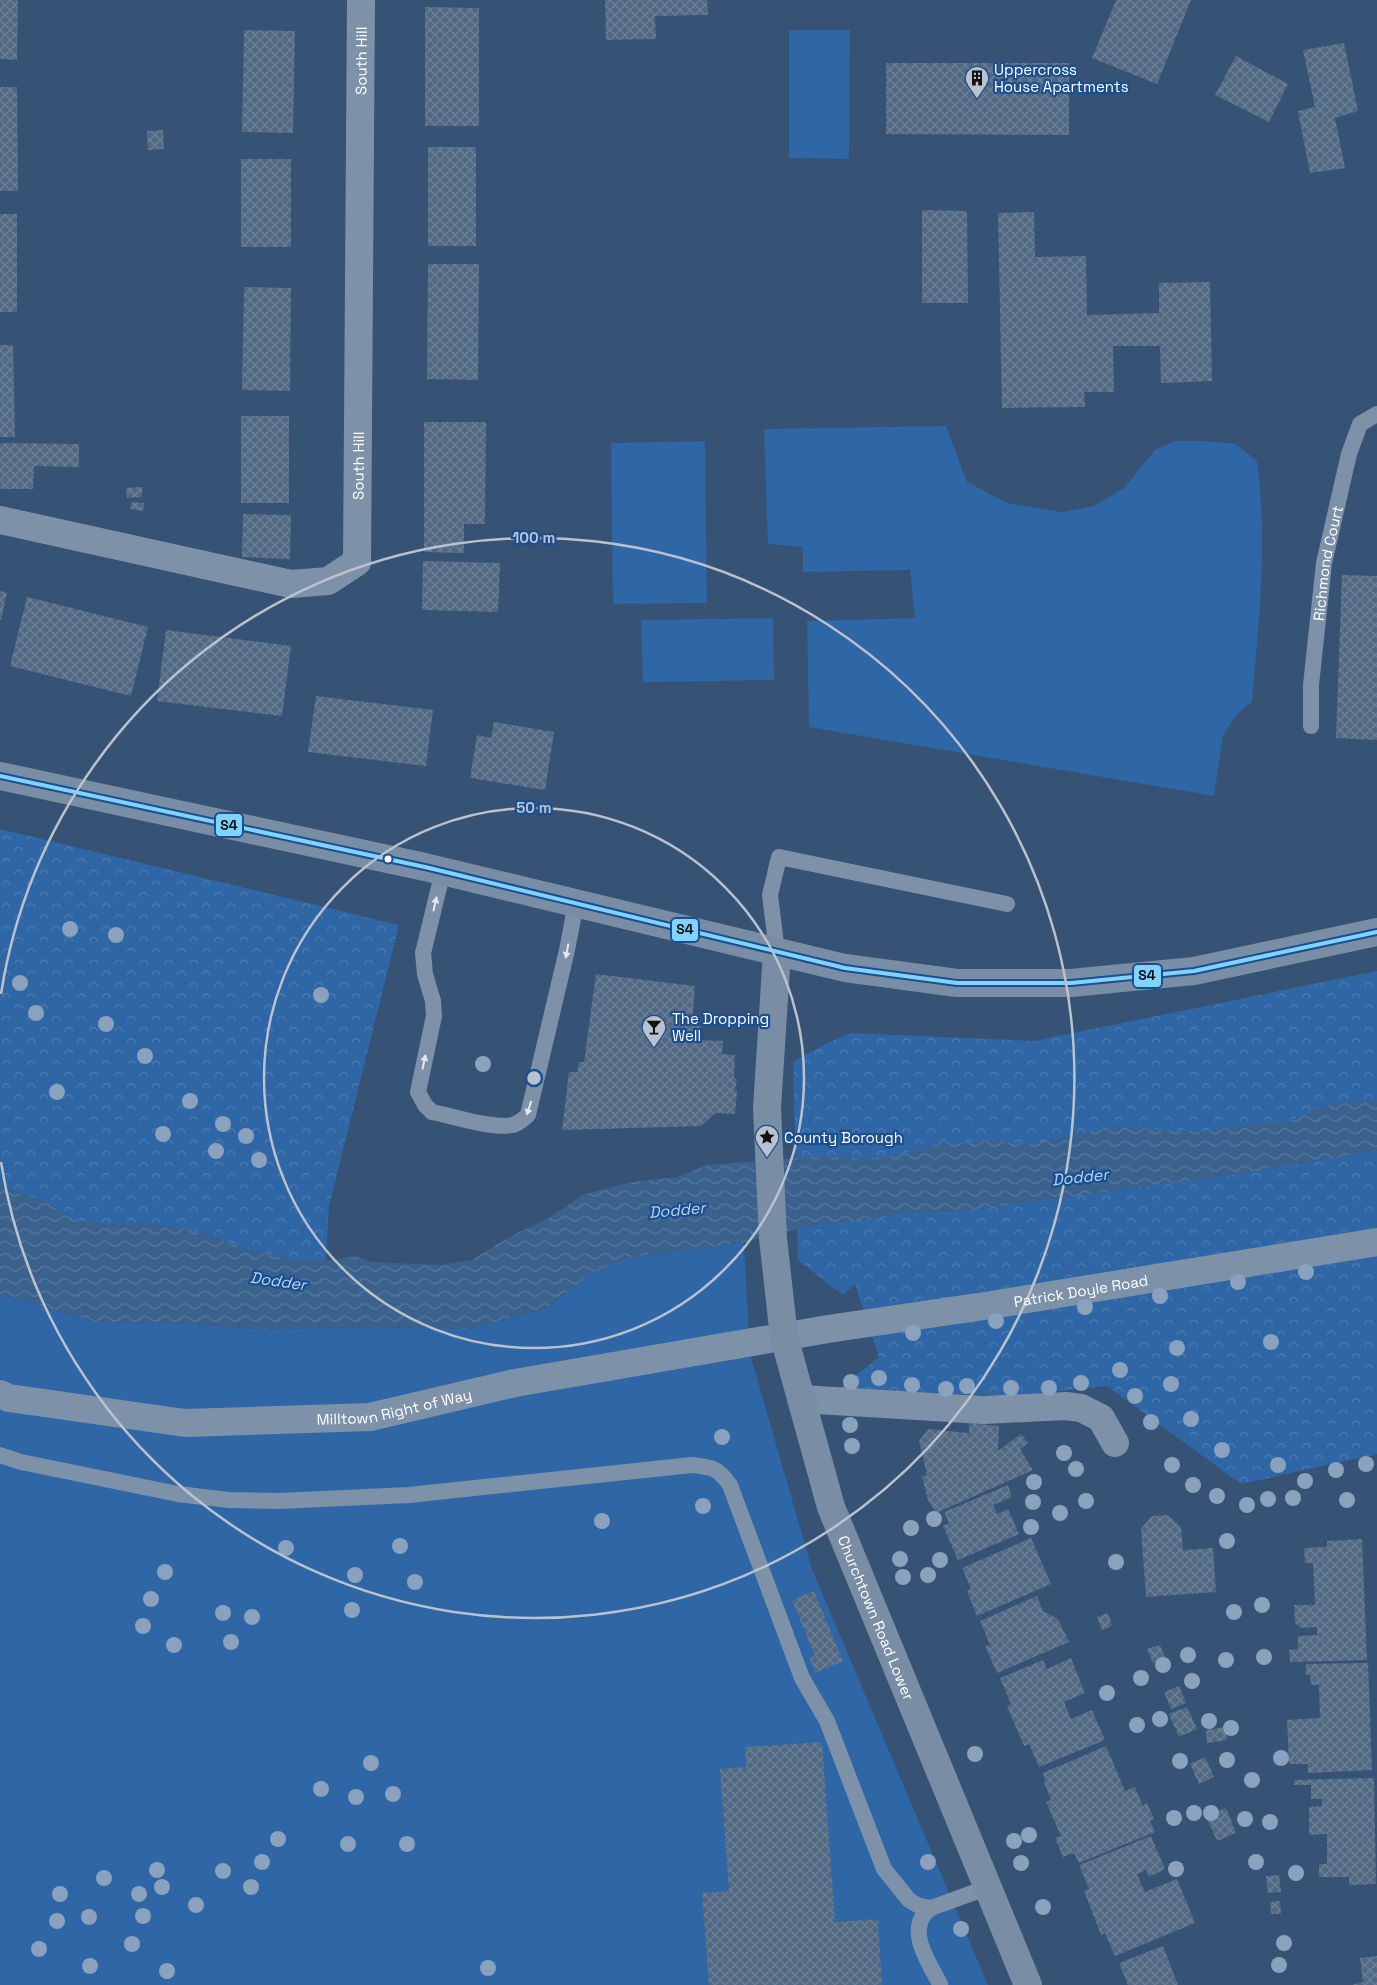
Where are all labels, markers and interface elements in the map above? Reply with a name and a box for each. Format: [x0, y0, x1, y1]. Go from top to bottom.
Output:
street label: South Hill [351, 26, 370, 95]
place label: Uppercross House Apartments [994, 60, 1129, 96]
building icon: Uppercross House Apartments [964, 65, 990, 99]
street label: South Hill [348, 431, 367, 500]
street label: Richmond Court [1308, 503, 1346, 622]
text: 100 m [513, 528, 555, 547]
text: 50 m [516, 798, 552, 817]
line badge: S4 [215, 813, 243, 837]
text: S4 [220, 816, 238, 834]
unlabelled marker [383, 854, 393, 864]
one-way arrow [431, 896, 439, 911]
line badge: S4 [671, 918, 699, 942]
text: S4 [676, 920, 694, 938]
one-way arrow [562, 943, 570, 959]
line badge: S4 [1133, 964, 1162, 988]
text: S4 [1138, 966, 1156, 984]
place label: The Dropping Well [672, 1009, 769, 1045]
bar icon: The Dropping Well [641, 1014, 667, 1048]
one-way arrow [420, 1055, 428, 1070]
centre of rings [525, 1069, 543, 1087]
one-way arrow [525, 1101, 533, 1116]
place icon: County Borough [754, 1124, 780, 1158]
place label: County Borough [784, 1128, 903, 1147]
water label: Dodder [1051, 1163, 1111, 1190]
water label: Dodder [648, 1197, 708, 1223]
water label: Dodder [249, 1267, 309, 1296]
street label: Patrick Doyle Road [1012, 1270, 1149, 1311]
street label: Milltown Right of Way [316, 1384, 473, 1428]
street label: Churchtown Road Lower [834, 1532, 919, 1703]

